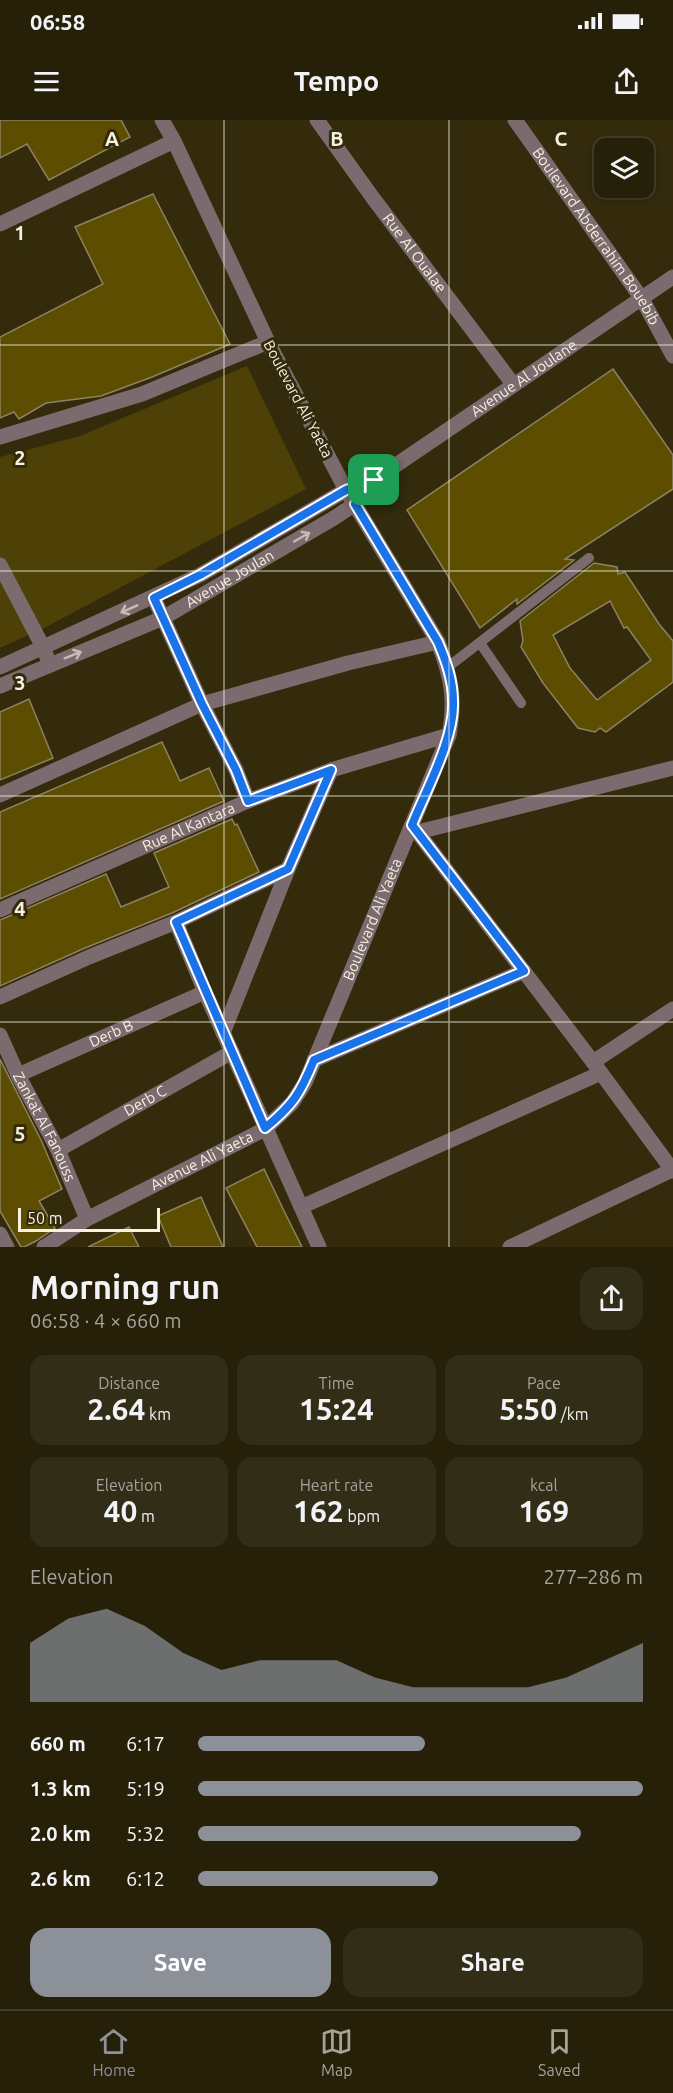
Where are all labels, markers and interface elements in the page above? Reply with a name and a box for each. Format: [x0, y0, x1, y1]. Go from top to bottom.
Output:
text: 06:58 [30, 9, 85, 34]
icon: menu [30, 65, 63, 98]
icon: share [610, 65, 643, 98]
text: Tempo [294, 66, 379, 96]
text: A [105, 127, 119, 150]
text: B [330, 127, 344, 150]
text: C [555, 127, 568, 150]
map controls [594, 138, 654, 198]
button: layers [594, 138, 654, 198]
street label: Boulevard Abderrahim Bouebib [529, 144, 663, 328]
street label: Rue Al Oualae [380, 210, 450, 296]
text: 1 [14, 221, 26, 244]
street label: Avenue Al Joulane [467, 336, 580, 420]
street label: Boulevard Ali Yaeta [260, 337, 337, 460]
text: 2 [14, 446, 26, 469]
pin [348, 454, 399, 505]
icon: arrive [357, 463, 390, 496]
one-way arrow [293, 531, 310, 543]
street label: Avenue Joulan [183, 546, 277, 611]
one-way arrow [121, 604, 139, 615]
one-way arrow [64, 649, 82, 660]
text: 3 [14, 671, 26, 694]
street label: Rue Al Kantara [140, 799, 237, 854]
street label: Boulevard Ali Yaeta [339, 856, 405, 983]
text: 4 [14, 897, 26, 920]
street label: Derb B [86, 1016, 136, 1050]
street label: Zankat Al Fanouss [10, 1069, 79, 1184]
street label: Derb C [121, 1082, 169, 1119]
text: 5 [14, 1122, 26, 1145]
street label: Avenue Ali Yaeta [148, 1128, 256, 1193]
scale bar [18, 1205, 160, 1232]
text: 50 m [27, 1209, 63, 1227]
button: share [580, 1267, 643, 1330]
text: Morning run [30, 1268, 220, 1305]
text: 06:58 · 4 × 660 m [30, 1309, 182, 1332]
text: Distance [98, 1374, 160, 1392]
text: Time [319, 1374, 354, 1392]
text: Pace [527, 1374, 561, 1392]
text: 2.64 [87, 1392, 145, 1426]
text: 15:24 [299, 1392, 374, 1426]
text: 5:50 [499, 1392, 557, 1426]
text: km [145, 1405, 171, 1423]
text: /km [557, 1405, 589, 1423]
text: Elevation [96, 1476, 163, 1494]
text: Heart rate [300, 1476, 373, 1494]
text: kcal [530, 1476, 558, 1494]
text: 40 [104, 1494, 137, 1528]
text: 162 [293, 1494, 344, 1528]
text: 169 [518, 1494, 569, 1528]
text: m [137, 1507, 155, 1525]
text: bpm [344, 1507, 380, 1525]
text: Elevation [30, 1565, 113, 1588]
text: 277–286 m [544, 1565, 643, 1588]
text: 660 m [30, 1732, 86, 1755]
text: 6:17 [126, 1732, 165, 1755]
text: 1.3 km [30, 1777, 91, 1800]
text: 5:19 [126, 1777, 165, 1800]
text: 2.0 km [30, 1822, 91, 1845]
text: 5:32 [126, 1822, 165, 1845]
text: 2.6 km [30, 1867, 91, 1890]
text: 6:12 [126, 1867, 165, 1890]
button: Save [30, 1928, 331, 1997]
button: Share [343, 1928, 643, 1997]
tab: Home [92, 2025, 136, 2079]
tab: Map [320, 2025, 353, 2079]
tab: Saved [538, 2025, 581, 2079]

